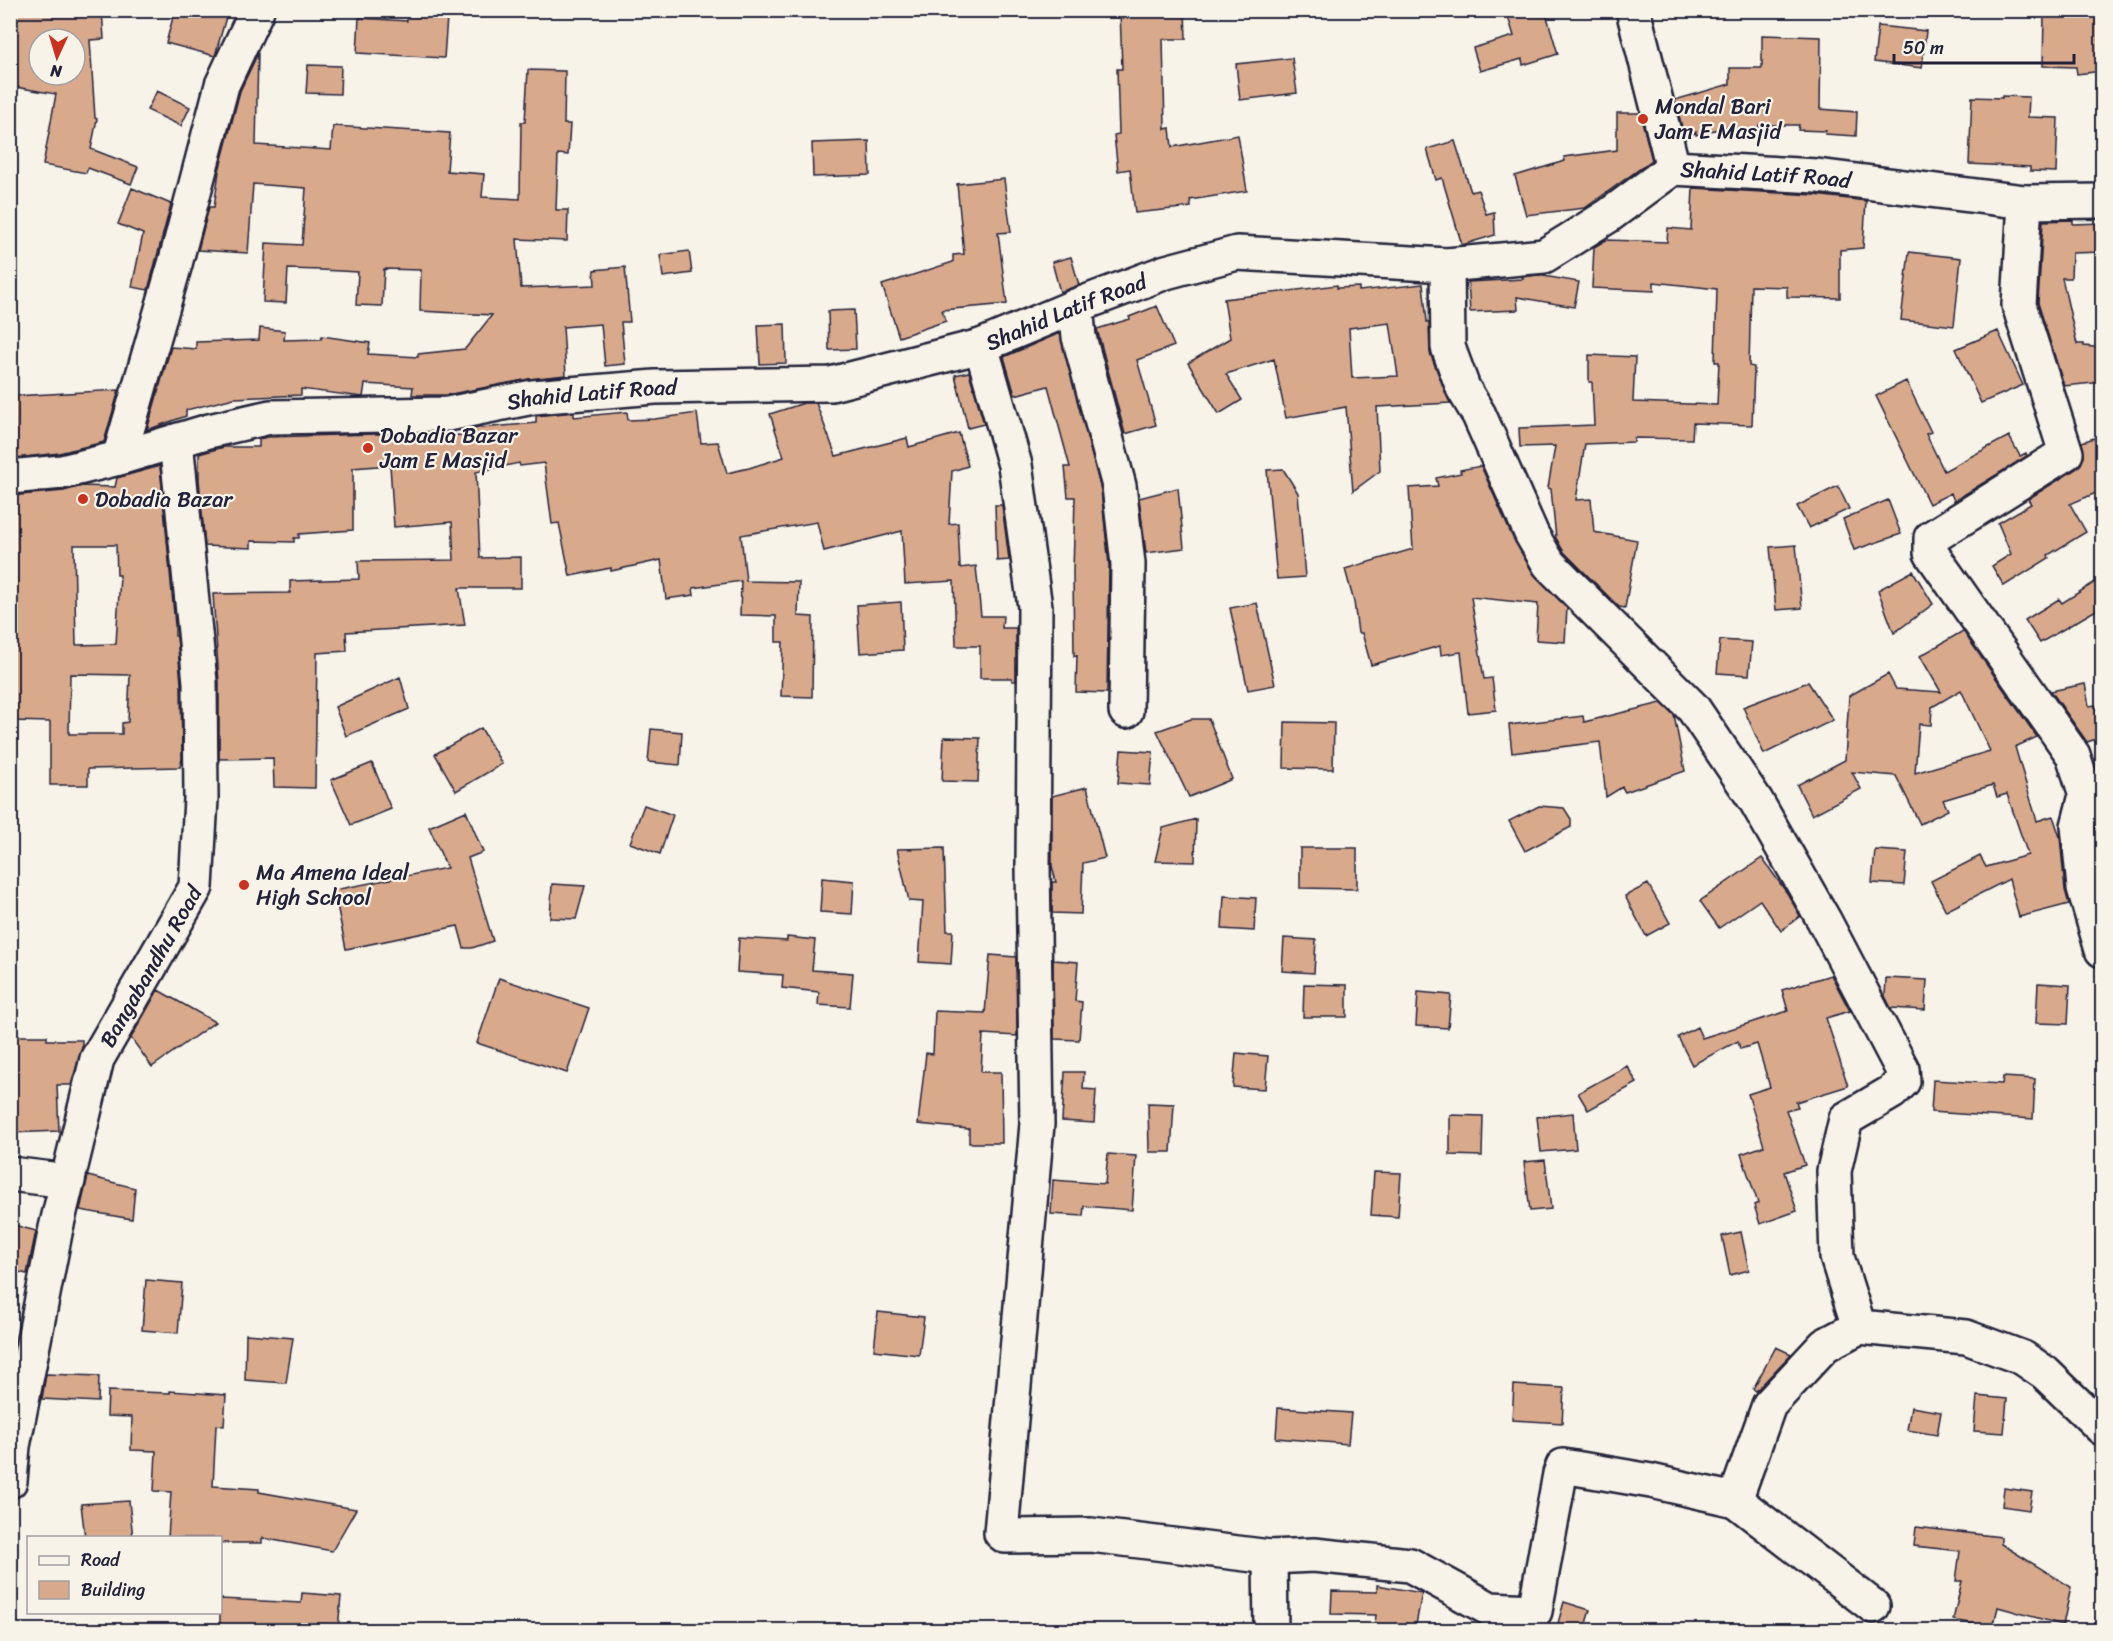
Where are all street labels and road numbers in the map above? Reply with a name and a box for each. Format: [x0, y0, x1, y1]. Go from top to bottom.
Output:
street label: Shahid Latif Road [1679, 149, 1854, 200]
street label: Shahid Latif Road [979, 262, 1154, 362]
street label: Shahid Latif Road [503, 368, 679, 422]
street label: Bangabandhu Road [89, 877, 214, 1055]

